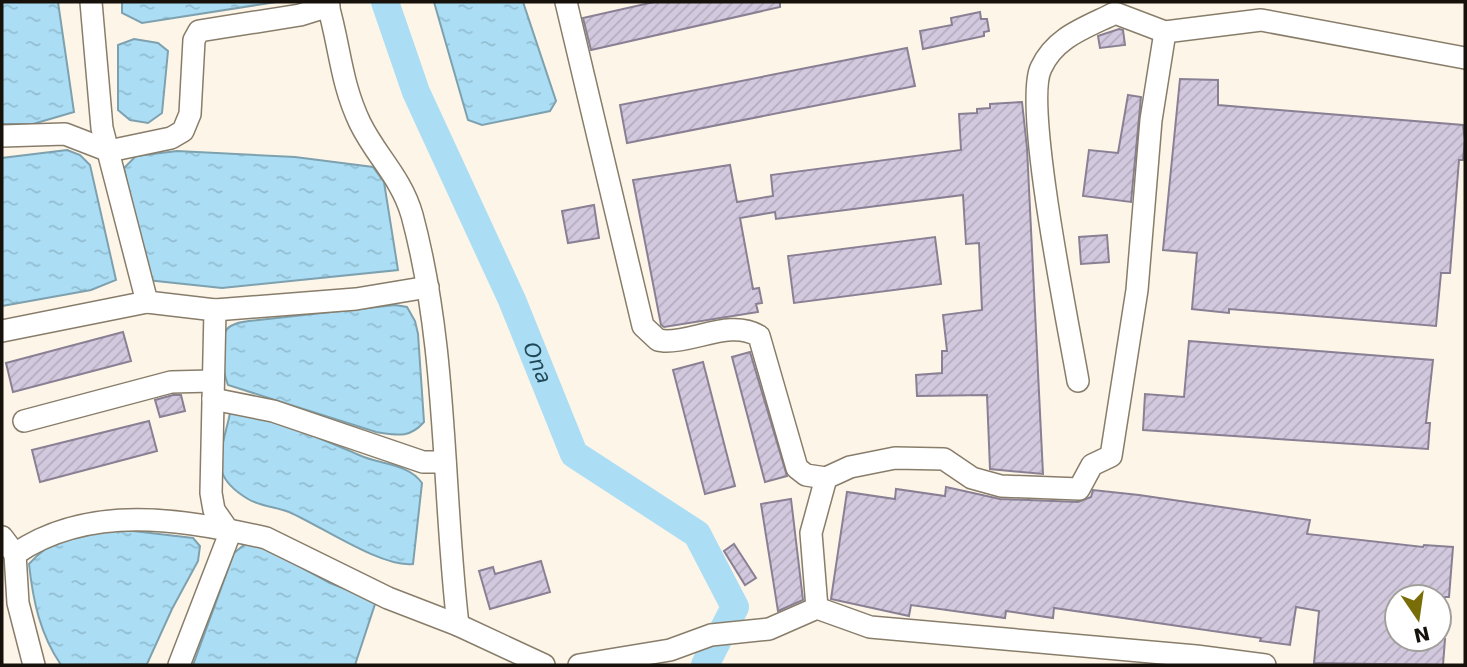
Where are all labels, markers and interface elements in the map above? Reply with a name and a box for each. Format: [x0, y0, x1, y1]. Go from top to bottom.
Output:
water label: Ona [518, 339, 556, 387]
north arrow [1383, 583, 1453, 653]
text: N [1412, 622, 1432, 647]

